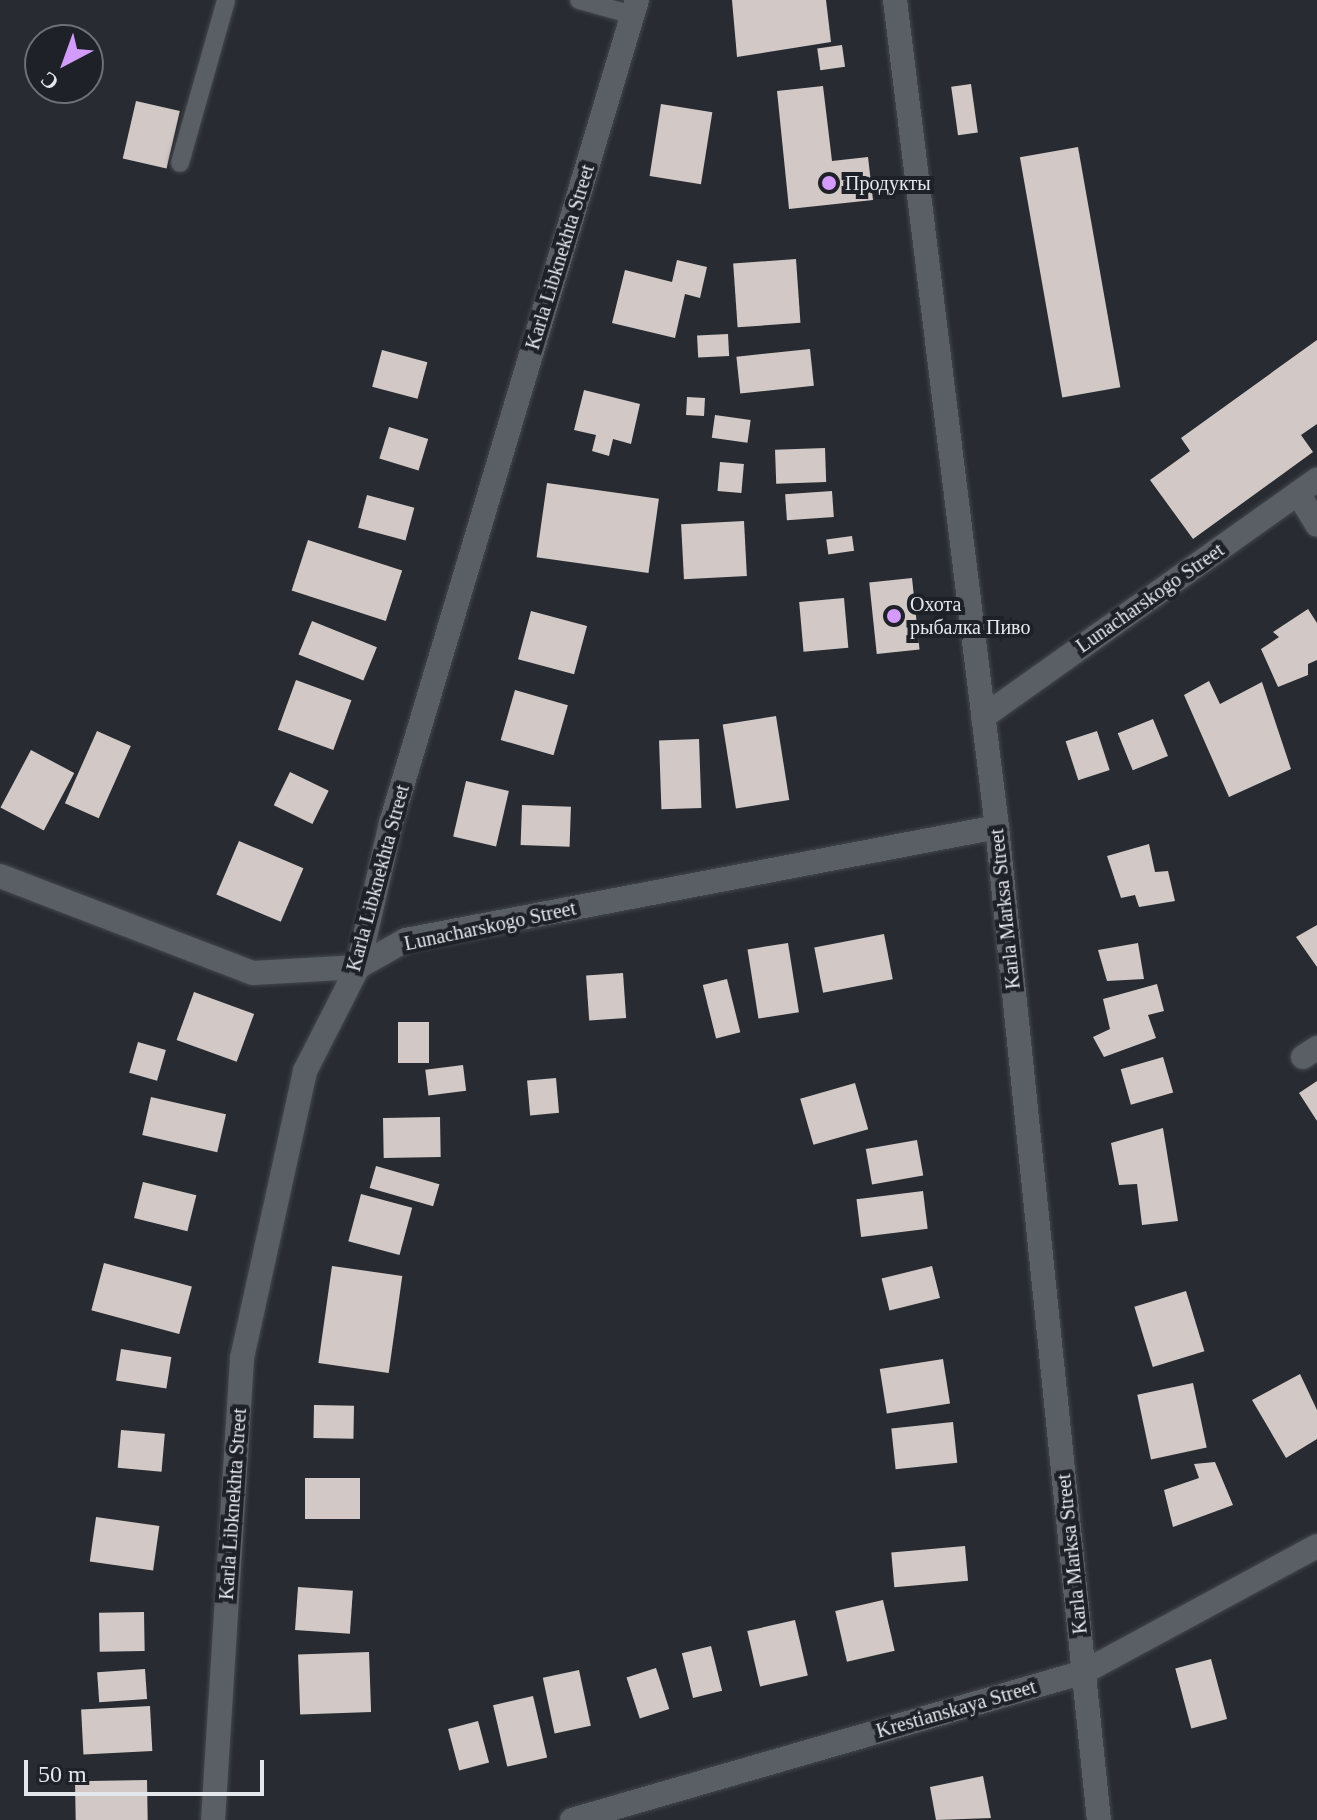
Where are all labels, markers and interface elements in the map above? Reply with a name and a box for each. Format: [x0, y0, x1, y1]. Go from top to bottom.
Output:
north arrow [24, 24, 104, 104]
text: С [35, 66, 63, 96]
street label: Karla Libknekhta Street [520, 162, 600, 352]
place label: Продукты [845, 171, 931, 195]
marker: Продукты [820, 174, 838, 192]
street label: Lunacharskogo Street [1071, 538, 1229, 658]
place label: Охота рыбалка Пиво [910, 592, 1030, 639]
marker: Охота рыбалка Пиво [885, 607, 903, 625]
street label: Karla Libknekhta Street [342, 782, 414, 974]
street label: Karla Marksa Street [985, 828, 1025, 990]
street label: Lunacharskogo Street [402, 896, 578, 956]
street label: Karla Libknekhta Street [214, 1407, 252, 1601]
street label: Karla Marksa Street [1052, 1473, 1092, 1635]
street label: Krestianskaya Street [873, 1675, 1039, 1743]
scale bar [28, 1744, 268, 1794]
text: 50 m [38, 1761, 87, 1787]

